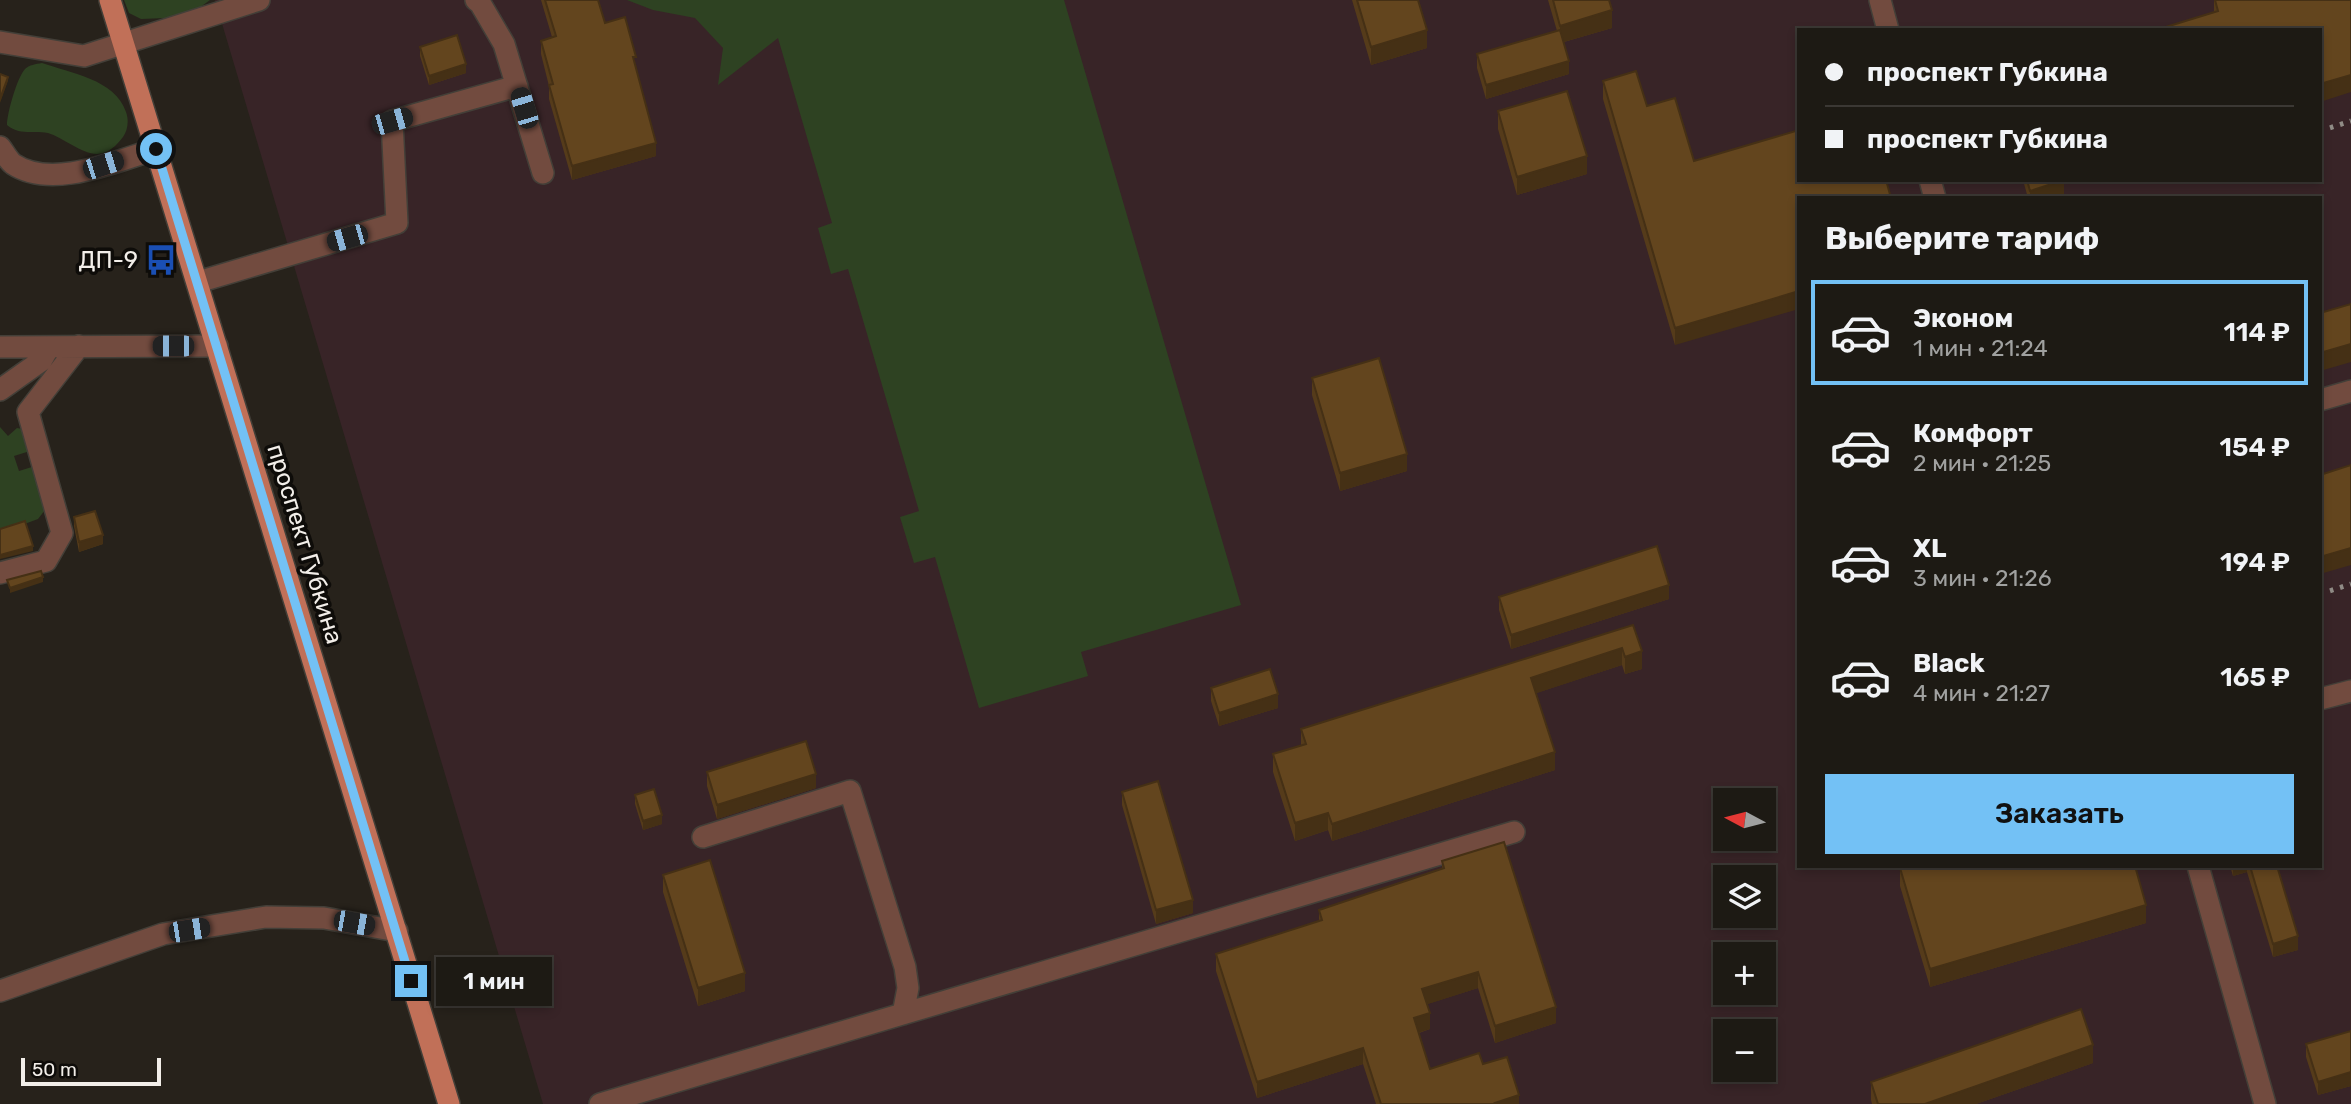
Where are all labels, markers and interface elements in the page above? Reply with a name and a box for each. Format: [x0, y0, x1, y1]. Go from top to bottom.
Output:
text: проспект Губкина [1867, 57, 2108, 88]
car [508, 85, 541, 131]
car [369, 105, 416, 137]
text: проспект Губкина [1867, 124, 2108, 155]
route start [140, 133, 172, 165]
car [80, 149, 127, 181]
text: Выберите тариф [1825, 219, 2099, 257]
car [324, 222, 371, 254]
bus stop icon: ДП-9 [144, 243, 178, 277]
place label: ДП-9 [79, 246, 138, 274]
icon: car [1829, 301, 1892, 364]
text: Эконом [1913, 303, 2013, 334]
text: 114 ₽ [2224, 317, 2290, 348]
text: 1 мин · 21:24 [1913, 334, 2048, 362]
car [153, 336, 195, 357]
icon: car [1829, 416, 1892, 479]
text: Комфорт [1913, 418, 2033, 449]
text: 154 ₽ [2220, 432, 2290, 463]
street label: проспект Губкина [261, 441, 349, 647]
text: 2 мин · 21:25 [1913, 449, 2051, 477]
icon: car [1829, 531, 1892, 594]
text: XL [1913, 533, 1946, 564]
text: 194 ₽ [2220, 547, 2290, 578]
text: 3 мин · 21:26 [1913, 564, 2052, 592]
icon: car [1829, 646, 1892, 709]
text: Black [1913, 648, 1985, 679]
text: 165 ₽ [2220, 662, 2290, 693]
text: 4 мин · 21:27 [1913, 679, 2050, 707]
button: Заказать [1825, 774, 2294, 854]
north arrow [1713, 788, 1776, 850]
map controls [1713, 788, 1776, 1082]
button: layers [1713, 865, 1776, 928]
car [332, 909, 377, 937]
car [167, 916, 212, 944]
button: + [1713, 942, 1776, 1005]
callout: 1 мин [436, 956, 551, 1006]
route end [395, 965, 427, 997]
text: 1 мин [463, 967, 525, 995]
button: − [1713, 1019, 1776, 1082]
scale bar [21, 1055, 161, 1087]
text: 50 m [32, 1058, 77, 1081]

